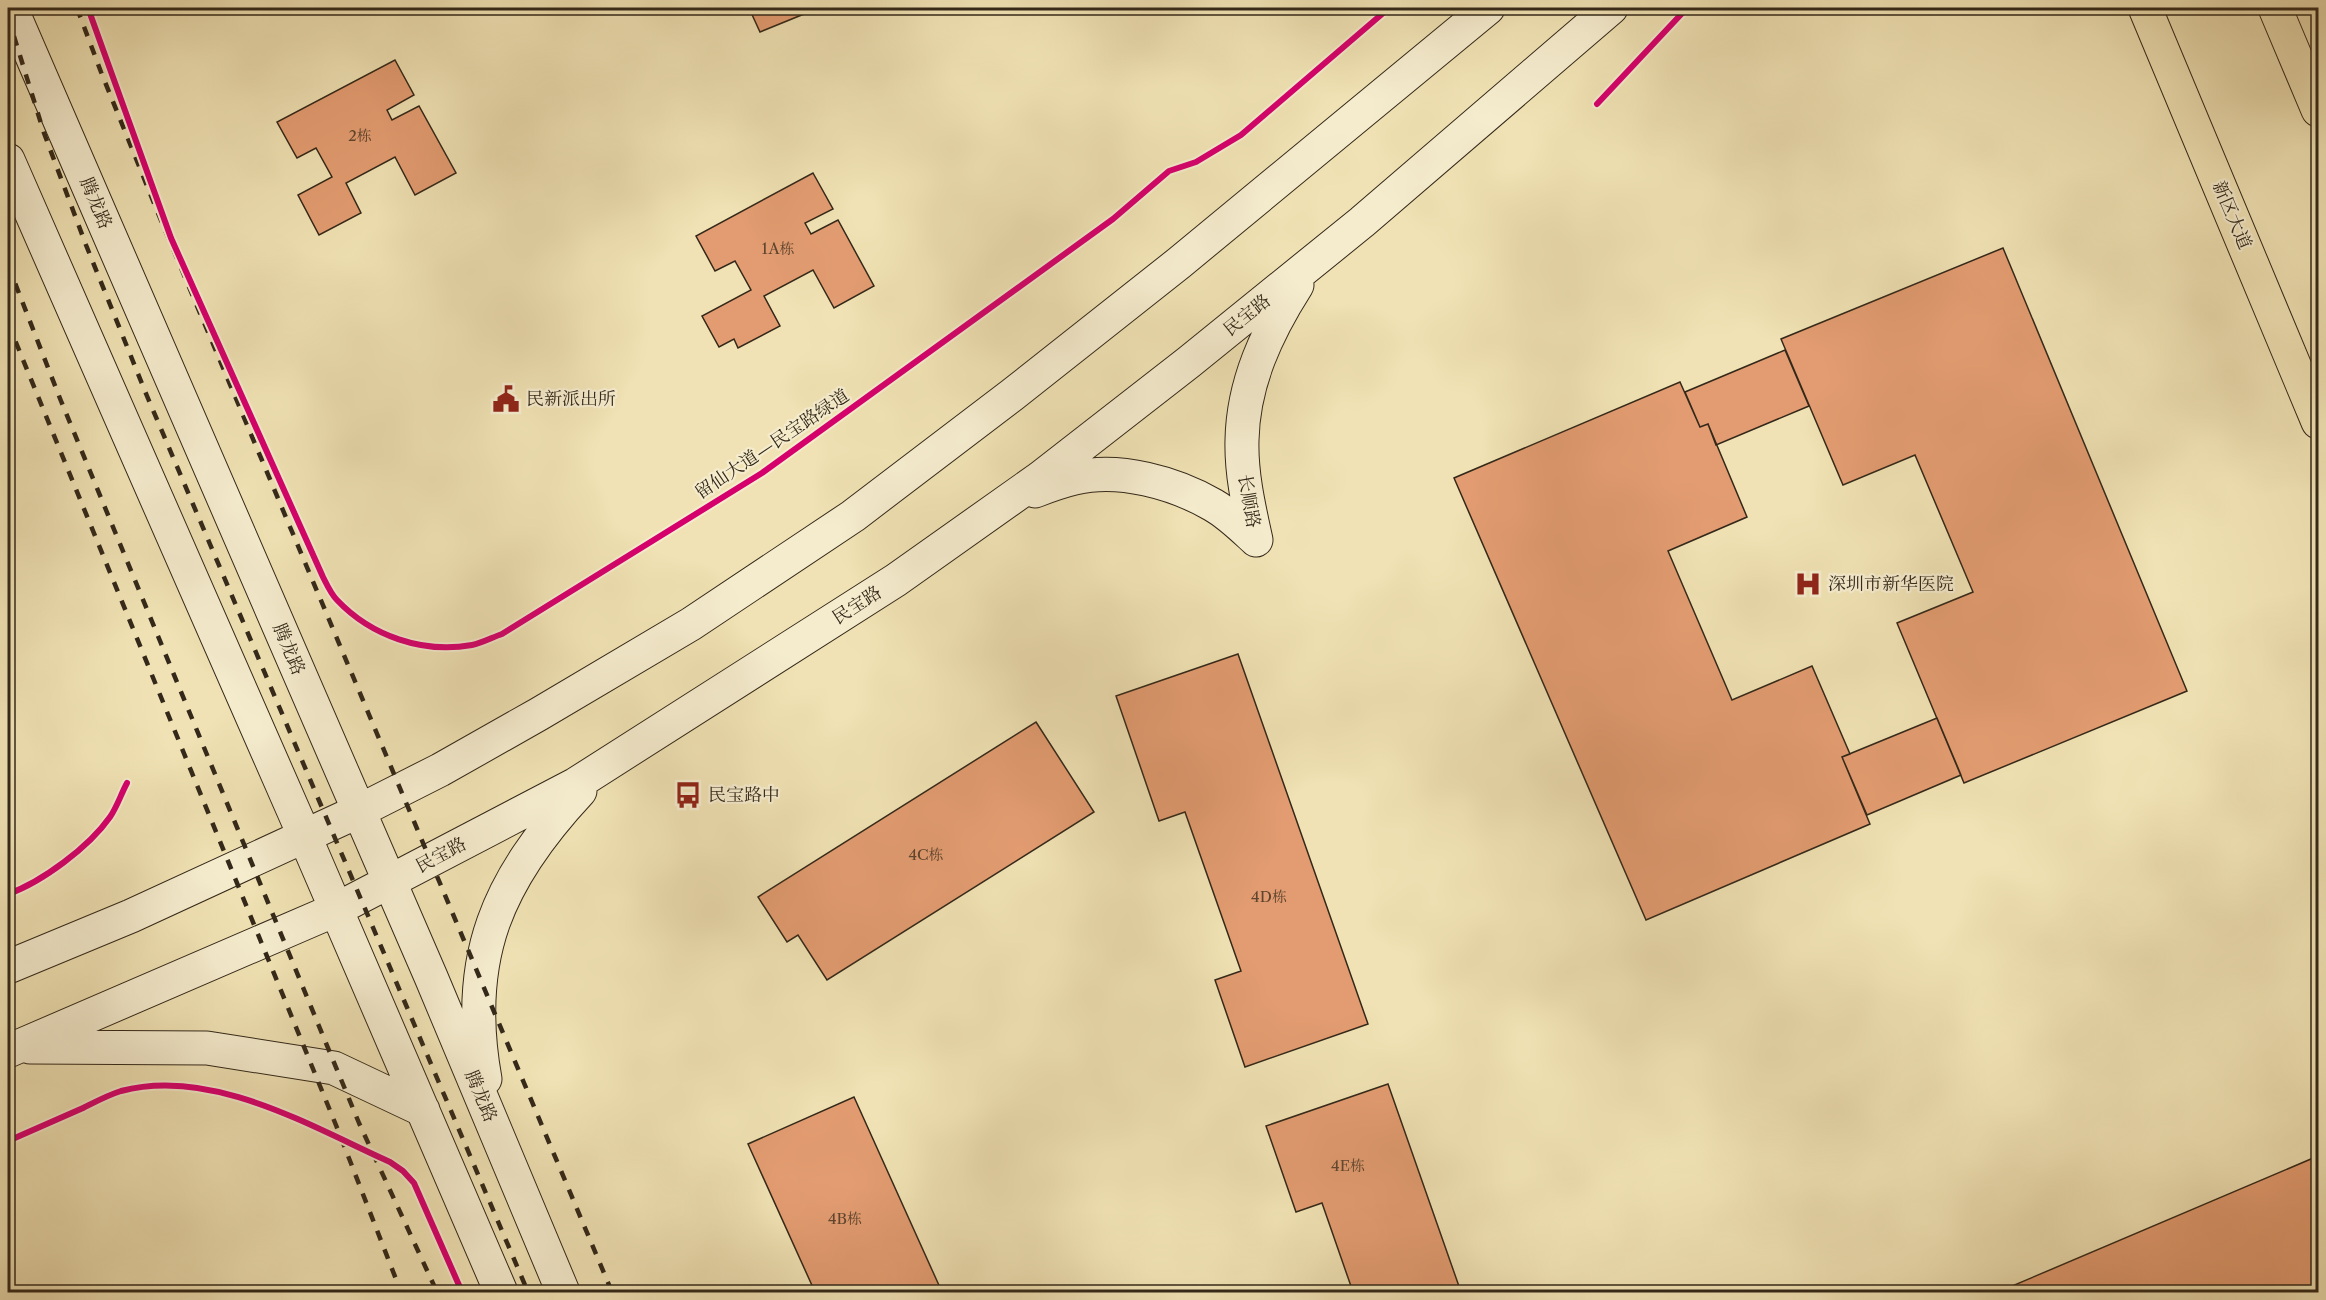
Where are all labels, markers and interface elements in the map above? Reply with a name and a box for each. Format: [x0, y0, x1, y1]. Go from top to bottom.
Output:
house number: 2栋 [348, 126, 372, 145]
street label: 腾龙路 [75, 174, 117, 232]
street label: 新区大道 [2208, 178, 2256, 252]
house number: 1A栋 [761, 239, 795, 258]
street label: 民宝路 [1219, 289, 1275, 341]
public building icon: 民新派出所 [491, 384, 521, 414]
street label: 留仙大道—民宝路绿道 [691, 384, 853, 504]
place label: 民新派出所 [526, 388, 616, 410]
street label: 长顺路 [1233, 473, 1265, 529]
hospital icon: 深圳市新华医院 [1793, 569, 1823, 599]
place label: 深圳市新华医院 [1828, 573, 1954, 595]
street label: 民宝路 [828, 581, 886, 629]
street label: 腾龙路 [268, 620, 310, 678]
bus stop icon: 民宝路中 [673, 780, 703, 810]
place label: 民宝路中 [708, 784, 780, 806]
street label: 民宝路 [412, 833, 470, 877]
house number: 4C栋 [908, 845, 944, 864]
house number: 4D栋 [1251, 887, 1287, 906]
street label: 腾龙路 [460, 1067, 502, 1125]
house number: 4E栋 [1331, 1156, 1365, 1175]
house number: 4B栋 [828, 1209, 862, 1228]

